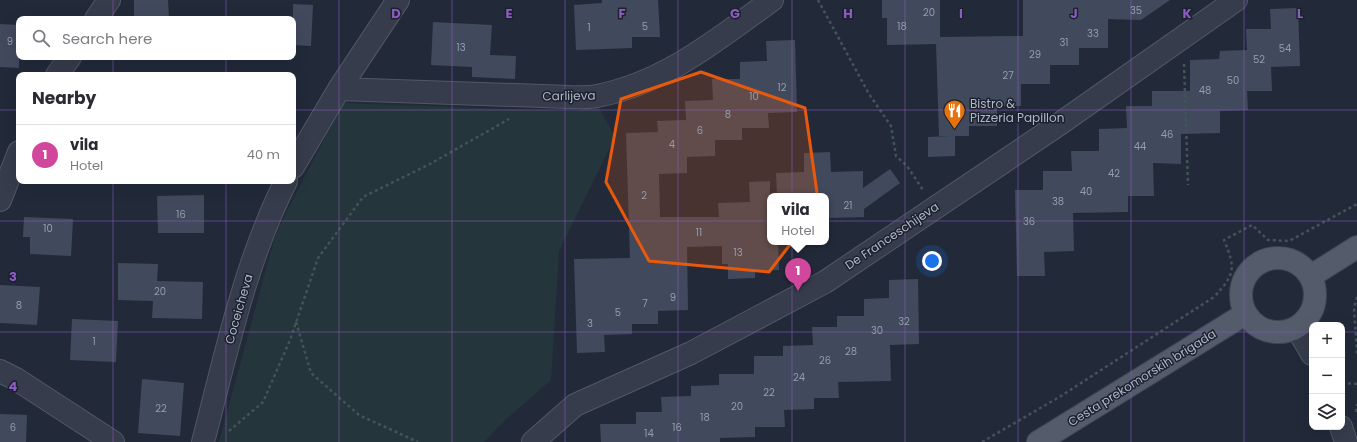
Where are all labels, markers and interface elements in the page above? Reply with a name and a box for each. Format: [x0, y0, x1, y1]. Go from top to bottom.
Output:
house number: 35 [1130, 3, 1142, 18]
text: D [391, 4, 401, 23]
text: E [505, 4, 513, 23]
text: F [618, 4, 626, 23]
text: G [730, 4, 740, 23]
text: H [843, 4, 853, 23]
text: I [959, 4, 963, 23]
text: J [1070, 4, 1078, 23]
text: K [1182, 4, 1192, 23]
text: L [1297, 4, 1303, 23]
house number: 20 [923, 5, 935, 20]
search box [16, 16, 296, 60]
house number: 5 [642, 19, 648, 34]
house number: 18 [897, 19, 907, 34]
house number: 1 [587, 20, 591, 35]
house number: 33 [1087, 26, 1099, 41]
icon: search [30, 27, 52, 49]
text: Search here [62, 28, 152, 49]
house number: 9 [7, 34, 13, 49]
house number: 31 [1059, 35, 1069, 50]
house number: 13 [456, 40, 466, 55]
house number: 54 [1279, 41, 1291, 56]
house number: 29 [1029, 47, 1041, 62]
house number: 52 [1253, 52, 1265, 67]
house number: 27 [1002, 68, 1014, 83]
house number: 50 [1227, 73, 1239, 88]
house number: 12 [778, 80, 787, 95]
house number: 48 [1199, 83, 1211, 98]
text: Nearby [32, 86, 96, 110]
street label: Carlijeva [542, 87, 596, 104]
house number: 10 [749, 89, 759, 104]
place label: Bistro & Pizzeria Papillon [970, 95, 1064, 126]
restaurant icon: Bistro & Pizzeria Papillon [941, 98, 967, 131]
house number: 8 [725, 107, 731, 122]
house number: 6 [697, 123, 703, 138]
house number: 46 [1161, 127, 1173, 142]
text: vila [70, 134, 98, 155]
house number: 4 [669, 137, 675, 152]
house number: 44 [1134, 139, 1146, 154]
text: 1 [43, 145, 47, 164]
text: 40 m [247, 145, 280, 164]
text: Hotel [70, 156, 103, 175]
house number: 42 [1108, 166, 1120, 181]
house number: 40 [1080, 184, 1092, 199]
house number: 2 [641, 188, 647, 203]
popup [767, 193, 829, 245]
house number: 38 [1052, 194, 1064, 209]
street label: De Franceschijeva [842, 198, 942, 273]
house number: 21 [844, 198, 852, 213]
text: vila [781, 199, 810, 220]
house number: 16 [176, 207, 186, 222]
house number: 36 [1023, 214, 1035, 229]
house number: 10 [43, 221, 53, 236]
text: Hotel [781, 221, 815, 240]
house number: 11 [696, 225, 702, 240]
house number: 13 [733, 245, 743, 260]
your location [922, 251, 942, 271]
pin: 1 [785, 258, 811, 291]
text: 3 [9, 267, 17, 286]
street label: Coceicheva [220, 272, 257, 346]
house number: 20 [154, 284, 166, 299]
house number: 9 [670, 290, 676, 305]
house number: 7 [642, 296, 648, 311]
house number: 8 [16, 298, 22, 313]
house number: 5 [615, 305, 621, 320]
house number: 32 [898, 314, 910, 329]
house number: 3 [587, 316, 593, 331]
map controls [1309, 322, 1345, 430]
button: + [1309, 322, 1345, 358]
house number: 30 [871, 323, 883, 338]
street label: Cesta prekomorskih brigada [1065, 325, 1219, 430]
house number: 1 [92, 334, 96, 349]
house number: 28 [845, 344, 857, 359]
house number: 26 [819, 353, 831, 368]
button: − [1309, 358, 1345, 394]
house number: 24 [793, 370, 805, 385]
text: 4 [9, 377, 18, 396]
house number: 22 [763, 385, 775, 400]
button: layers [1309, 394, 1345, 430]
house number: 20 [731, 399, 743, 414]
house number: 22 [155, 401, 167, 416]
house number: 18 [700, 410, 710, 425]
house number: 6 [10, 420, 16, 435]
house number: 16 [672, 420, 682, 435]
house number: 14 [644, 426, 654, 441]

